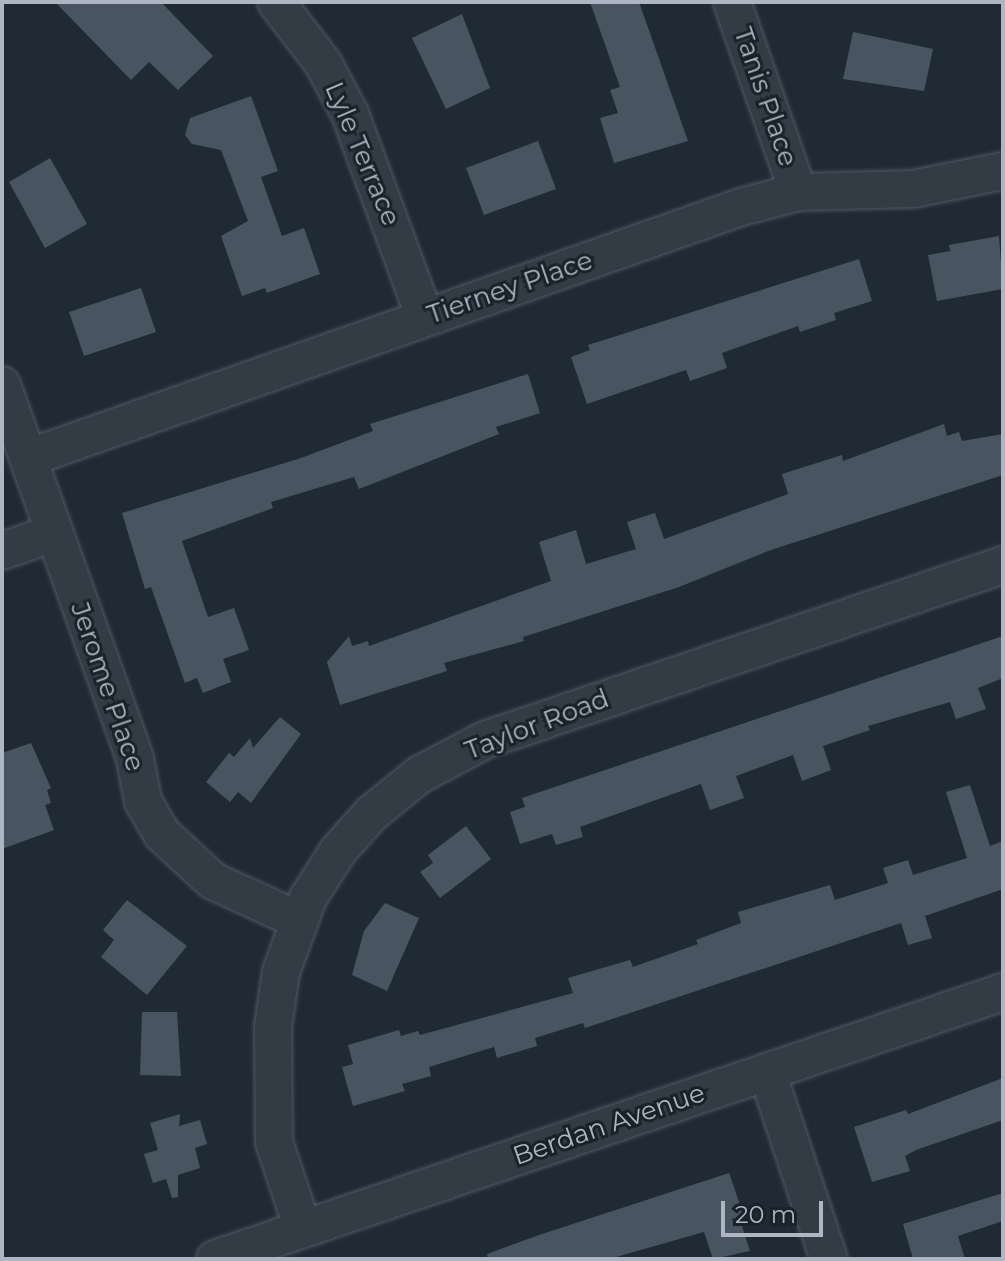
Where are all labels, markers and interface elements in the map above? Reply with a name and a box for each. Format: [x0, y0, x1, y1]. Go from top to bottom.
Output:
street label: Tanis Place [727, 24, 803, 170]
street label: Lyle Terrace [318, 77, 406, 231]
street label: Tierney Place [423, 245, 597, 331]
street label: Jerome Place [64, 599, 150, 775]
street label: Taylor Road [461, 683, 613, 767]
street label: Berdan Avenue [509, 1078, 709, 1172]
scale bar [725, 1185, 827, 1235]
text: 20 m [735, 1200, 796, 1229]

